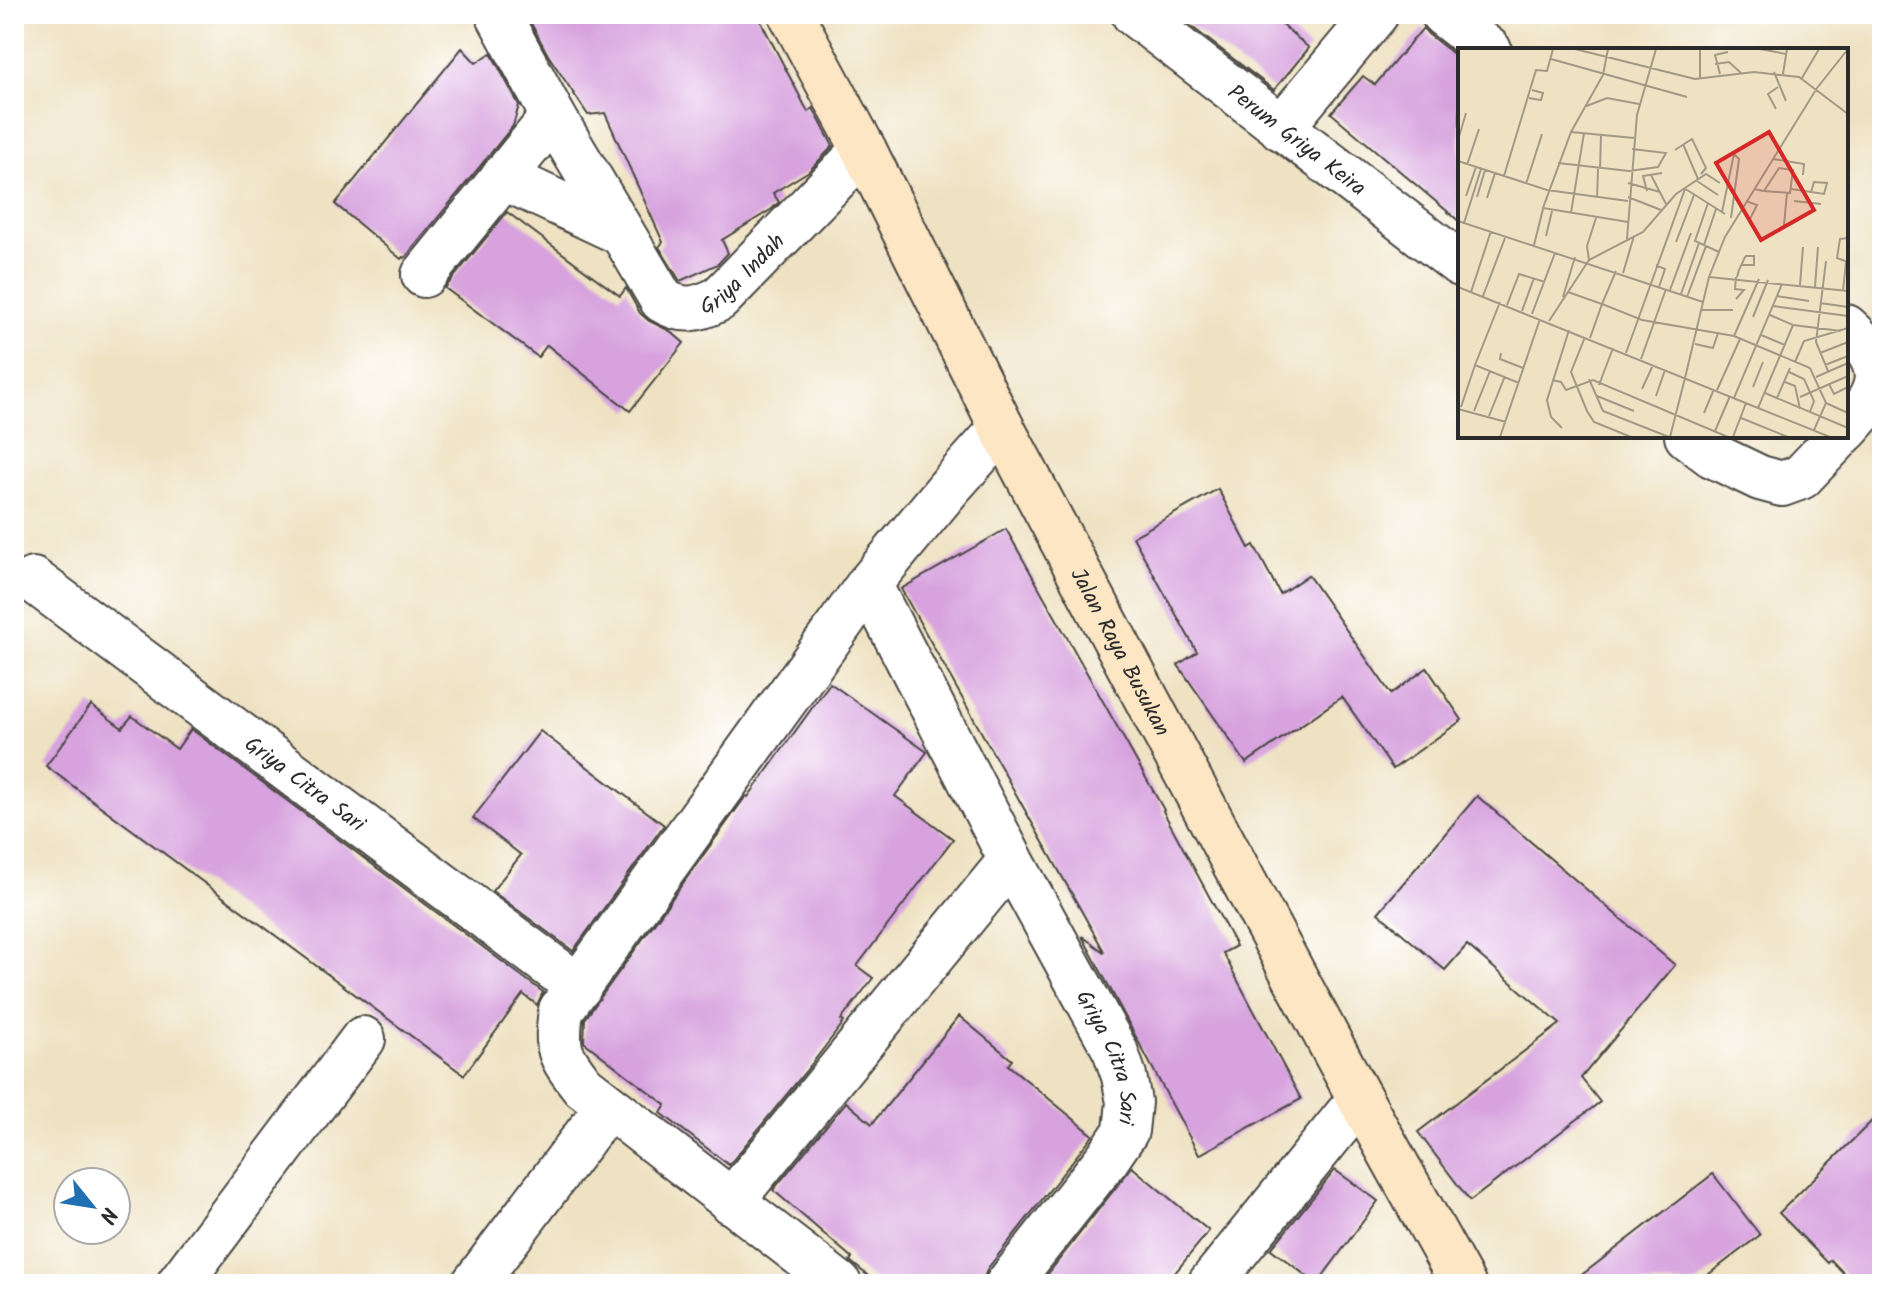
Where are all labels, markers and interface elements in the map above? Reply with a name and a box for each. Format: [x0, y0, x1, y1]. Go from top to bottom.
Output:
inset map [1458, 48, 1848, 438]
street label: Perum Griya Keira [1219, 77, 1373, 206]
street label: Griya Indah [695, 226, 794, 325]
street label: Jalan Raya Busukan [1060, 562, 1178, 743]
street label: Griya Citra Sari [236, 728, 373, 843]
street label: Griya Citra Sari [1065, 984, 1144, 1127]
north arrow [52, 1166, 132, 1246]
text: N [88, 1200, 126, 1230]

